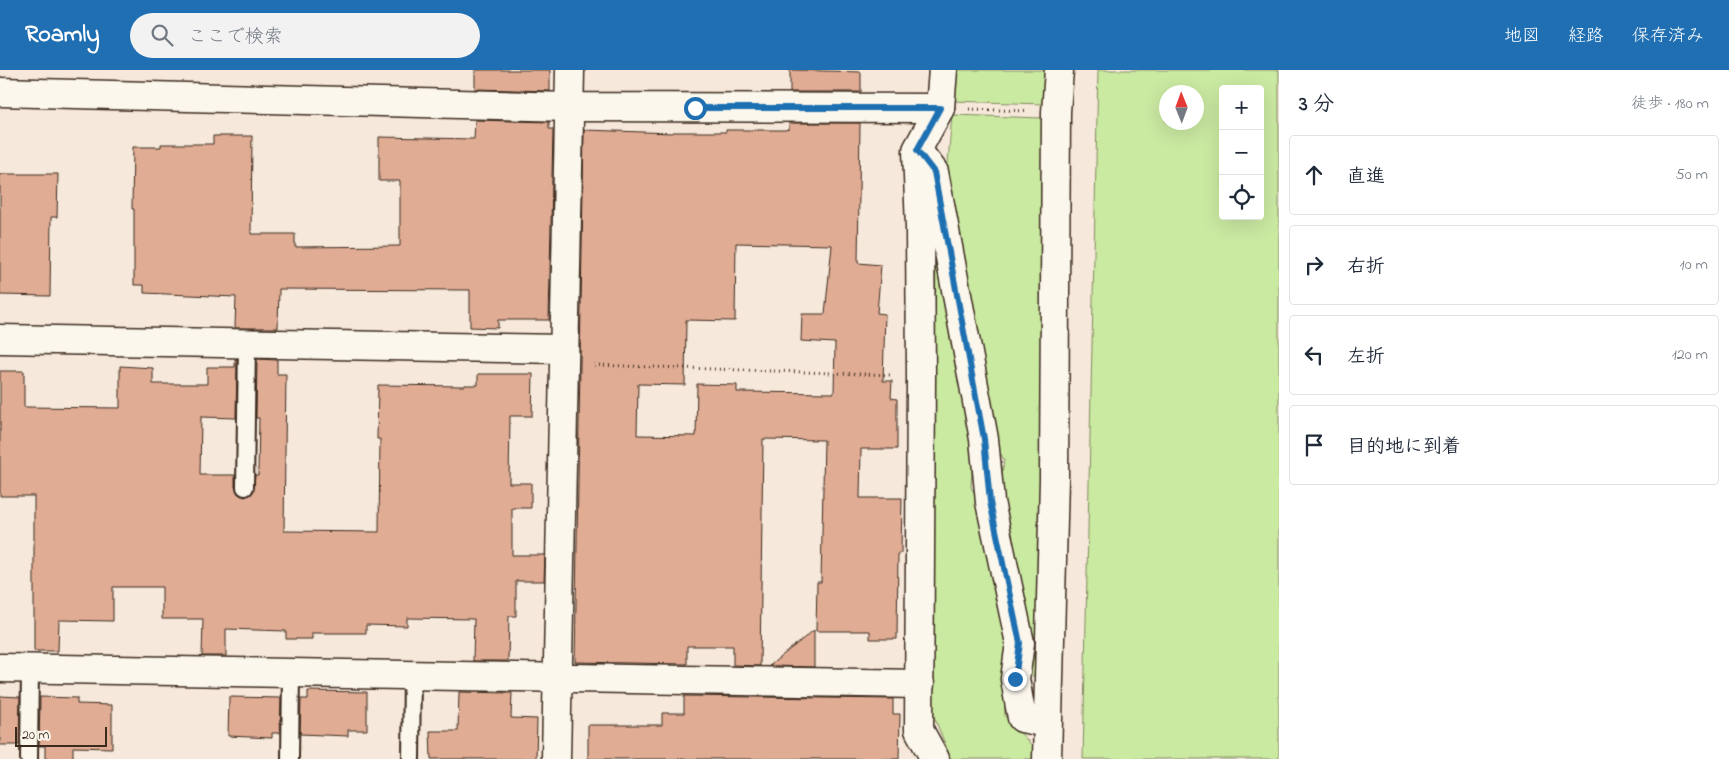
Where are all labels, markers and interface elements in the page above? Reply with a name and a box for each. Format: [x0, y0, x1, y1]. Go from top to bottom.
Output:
search box [130, 13, 480, 58]
text: Roamly [25, 18, 100, 53]
icon: search [148, 21, 176, 49]
text: ここで検索 [188, 24, 283, 51]
text: 地図 [1504, 24, 1540, 50]
text: 経路 [1568, 24, 1604, 50]
text: 保存済み [1632, 24, 1704, 50]
north arrow [1159, 85, 1204, 130]
map controls [1219, 85, 1264, 220]
button: + [1219, 85, 1264, 130]
text: 3 分 [1299, 90, 1334, 120]
text: 徒歩 · 180 m [1631, 92, 1709, 116]
route start [684, 97, 707, 120]
button: − [1219, 130, 1264, 175]
icon: ahead [1300, 161, 1328, 189]
text: 50 m [1676, 163, 1708, 187]
text: 直進 [1347, 164, 1385, 191]
button: locate [1219, 175, 1264, 220]
icon: right [1300, 251, 1328, 279]
text: 10 m [1680, 253, 1708, 277]
text: 右折 [1347, 254, 1385, 281]
icon: left [1300, 341, 1328, 369]
text: 120 m [1672, 343, 1708, 367]
text: 左折 [1347, 344, 1385, 371]
icon: arrive [1300, 431, 1328, 459]
text: 目的地に到着 [1347, 434, 1461, 461]
route end [1004, 668, 1027, 691]
scale bar [15, 724, 108, 747]
text: 20 m [22, 725, 49, 746]

